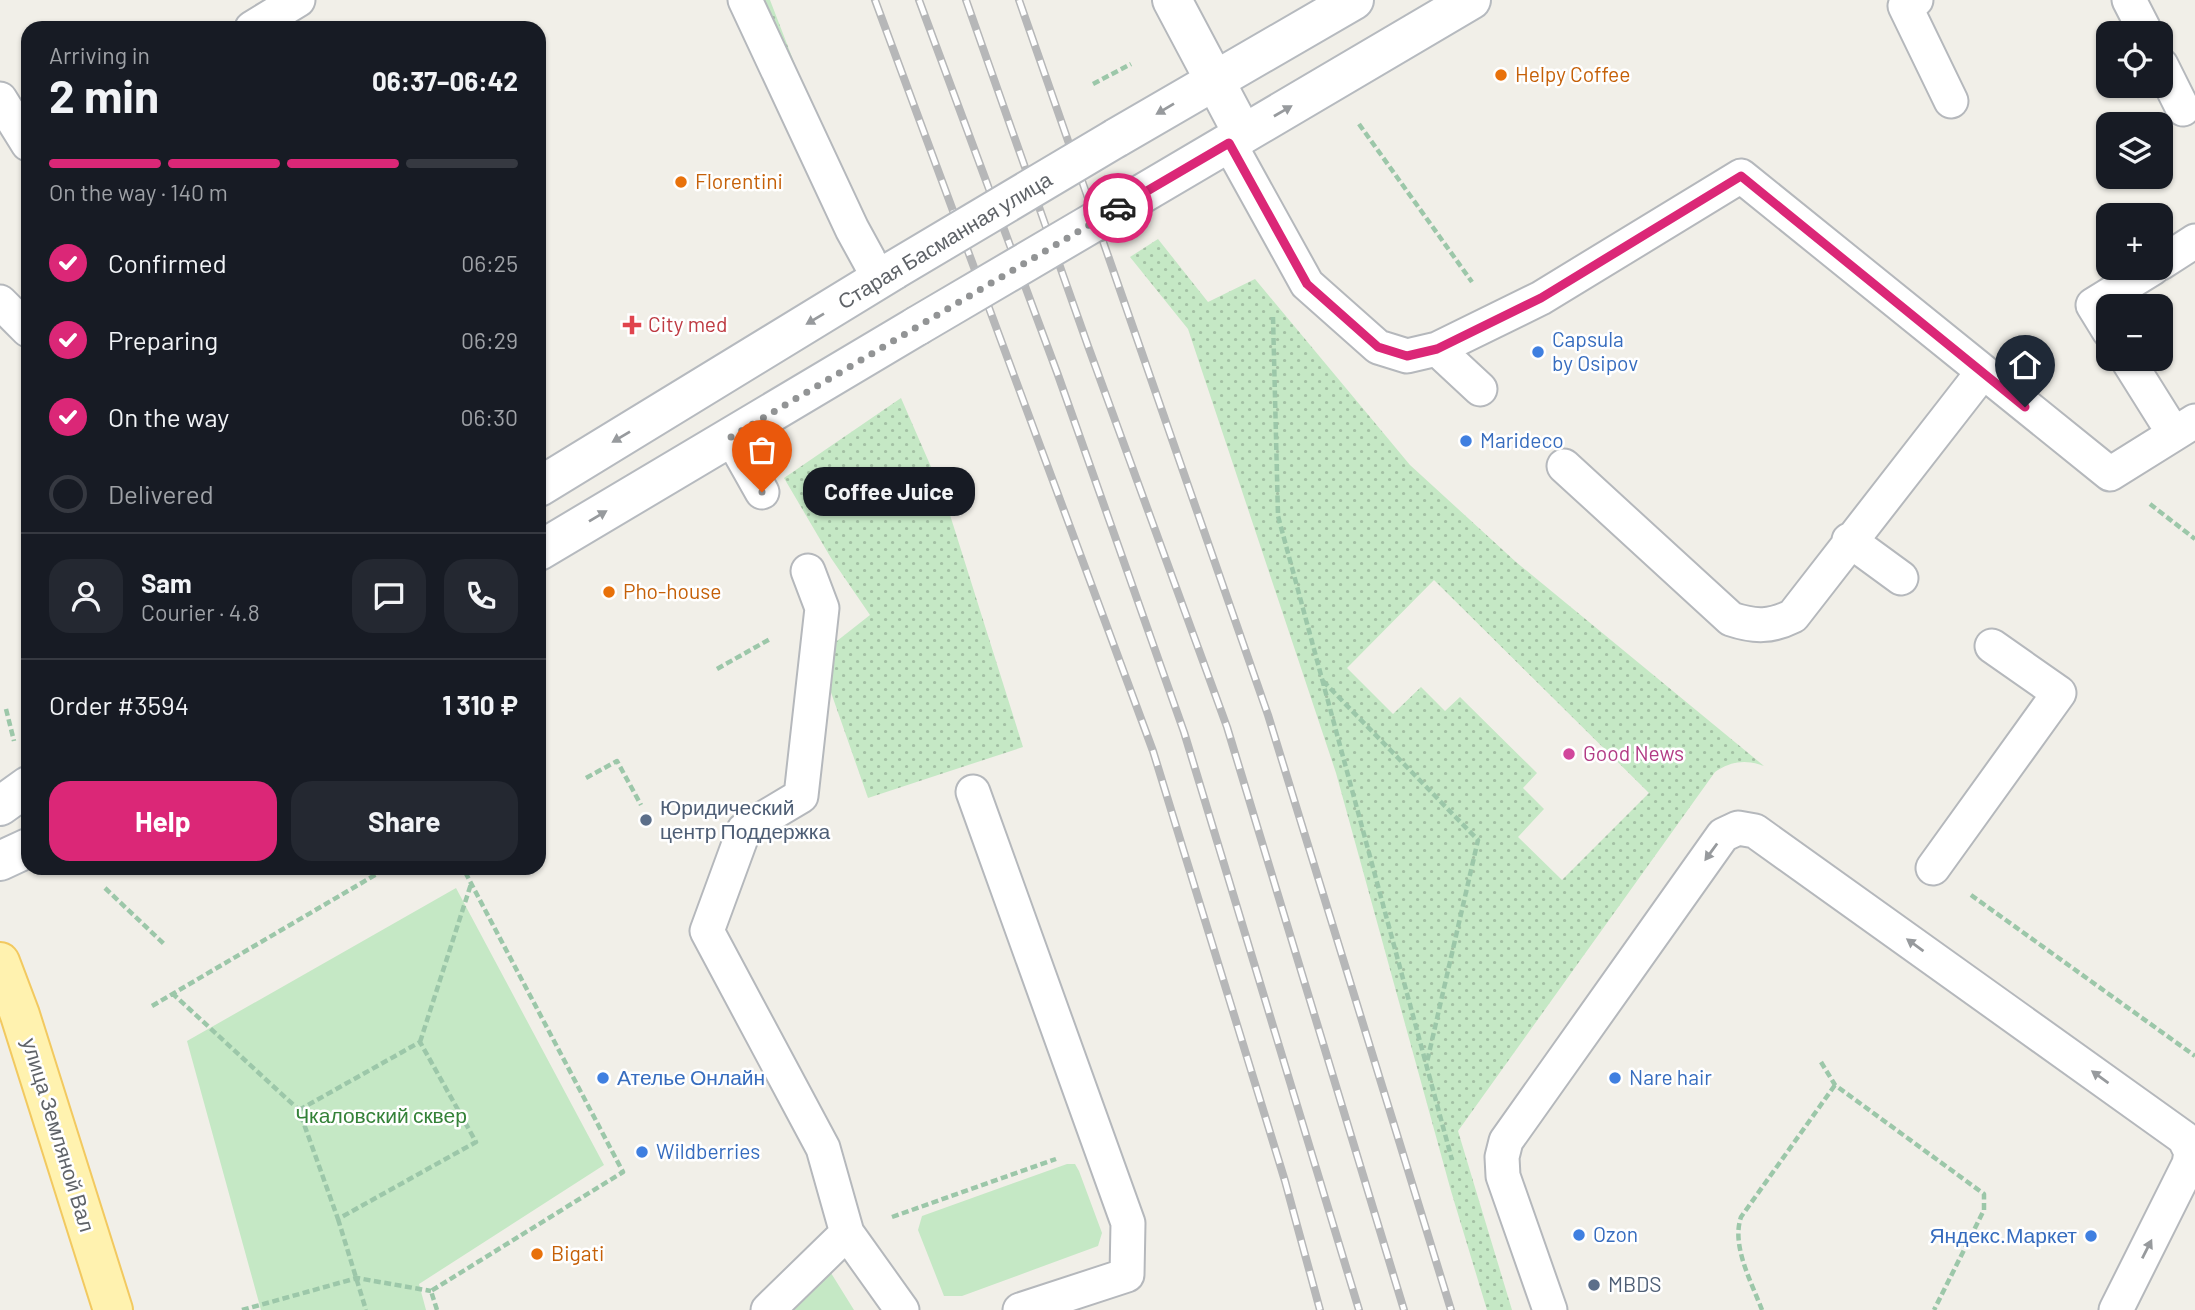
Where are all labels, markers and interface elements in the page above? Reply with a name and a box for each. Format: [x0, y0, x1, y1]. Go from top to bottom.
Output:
map controls [2096, 21, 2173, 371]
button: locate [2096, 21, 2173, 98]
text: Arriving in [49, 41, 150, 69]
place label: Helpy Coffee [1515, 61, 1630, 86]
text: 06:37–06:42 [372, 65, 518, 96]
text: 2 min [49, 67, 159, 122]
marker: Helpy Coffee [1493, 67, 1509, 83]
one-way arrow [1155, 103, 1174, 115]
one-way arrow [1274, 105, 1293, 118]
button: layers [2096, 112, 2173, 189]
street label: Старая Басманная улица [833, 166, 1056, 314]
place label: Florentini [695, 168, 783, 193]
courier [1083, 173, 1153, 243]
marker: Florentini [673, 174, 689, 190]
text: On the way · 140 m [49, 178, 228, 206]
icon: car [1099, 189, 1137, 227]
button: + [2096, 203, 2173, 280]
icon: check [49, 244, 87, 282]
text: Confirmed [108, 247, 227, 278]
text: 06:25 [461, 249, 518, 277]
button: − [2096, 294, 2173, 371]
place label: City med [648, 311, 728, 336]
one-way arrow [806, 313, 825, 325]
marker: City med [622, 315, 642, 335]
icon: check [49, 321, 87, 359]
text: Preparing [108, 324, 218, 355]
text: 06:29 [461, 326, 518, 354]
place label: Capsula by Osipov [1552, 326, 1638, 375]
pin [1995, 335, 2055, 407]
marker: Capsula by Osipov [1530, 344, 1546, 360]
icon: home [2006, 346, 2044, 384]
icon: check [49, 398, 87, 436]
text: On the way [108, 401, 229, 432]
text: 06:30 [461, 403, 518, 431]
pin [732, 420, 792, 492]
place label: Marideco [1480, 427, 1564, 452]
one-way arrow [611, 431, 630, 443]
icon: bag [743, 431, 781, 469]
marker: Marideco [1458, 433, 1474, 449]
callout: Coffee Juice [804, 468, 976, 516]
text: Coffee Juice [824, 477, 954, 505]
text: Delivered [108, 478, 214, 509]
one-way arrow [588, 510, 607, 523]
button: person [49, 559, 123, 633]
button: chat [352, 559, 426, 633]
button: phone [444, 559, 518, 633]
text: Sam [141, 567, 192, 598]
place label: Pho-house [623, 578, 722, 603]
marker: Pho-house [601, 584, 617, 600]
text: Courier · 4.8 [141, 598, 260, 626]
text: Order #3594 [49, 689, 189, 720]
text: 1 310 ₽ [442, 689, 518, 720]
place label: Good News [1583, 740, 1684, 765]
marker: Good News [1561, 746, 1577, 762]
button: Help [49, 781, 277, 861]
button: Share [291, 781, 518, 861]
place label: Юридический центр Поддержка [660, 794, 830, 843]
marker: Юридический центр Поддержка [638, 812, 654, 828]
one-way arrow [1704, 843, 1718, 861]
one-way arrow [1906, 938, 1924, 952]
street label: улица Земляной Вал [18, 1035, 101, 1235]
place label: Ателье Онлайн [617, 1064, 765, 1089]
place label: Nare hair [1629, 1064, 1712, 1089]
marker: Ателье Онлайн [595, 1070, 611, 1086]
marker: Nare hair [1607, 1070, 1623, 1086]
one-way arrow [2091, 1071, 2109, 1085]
park label: Чкаловский сквер [295, 1102, 467, 1127]
place label: Wildberries [656, 1138, 760, 1163]
marker: Wildberries [634, 1144, 650, 1160]
place label: Ozon [1593, 1221, 1638, 1246]
place label: Яндекс.Маркет [1929, 1222, 2077, 1247]
marker: Ozon [1571, 1227, 1587, 1243]
marker: Яндекс.Маркет [2083, 1228, 2099, 1244]
one-way arrow [2141, 1239, 2152, 1259]
place label: Bigati [551, 1240, 604, 1265]
marker: Bigati [529, 1246, 545, 1262]
place label: MBDS [1608, 1271, 1661, 1296]
marker: MBDS [1586, 1277, 1602, 1293]

